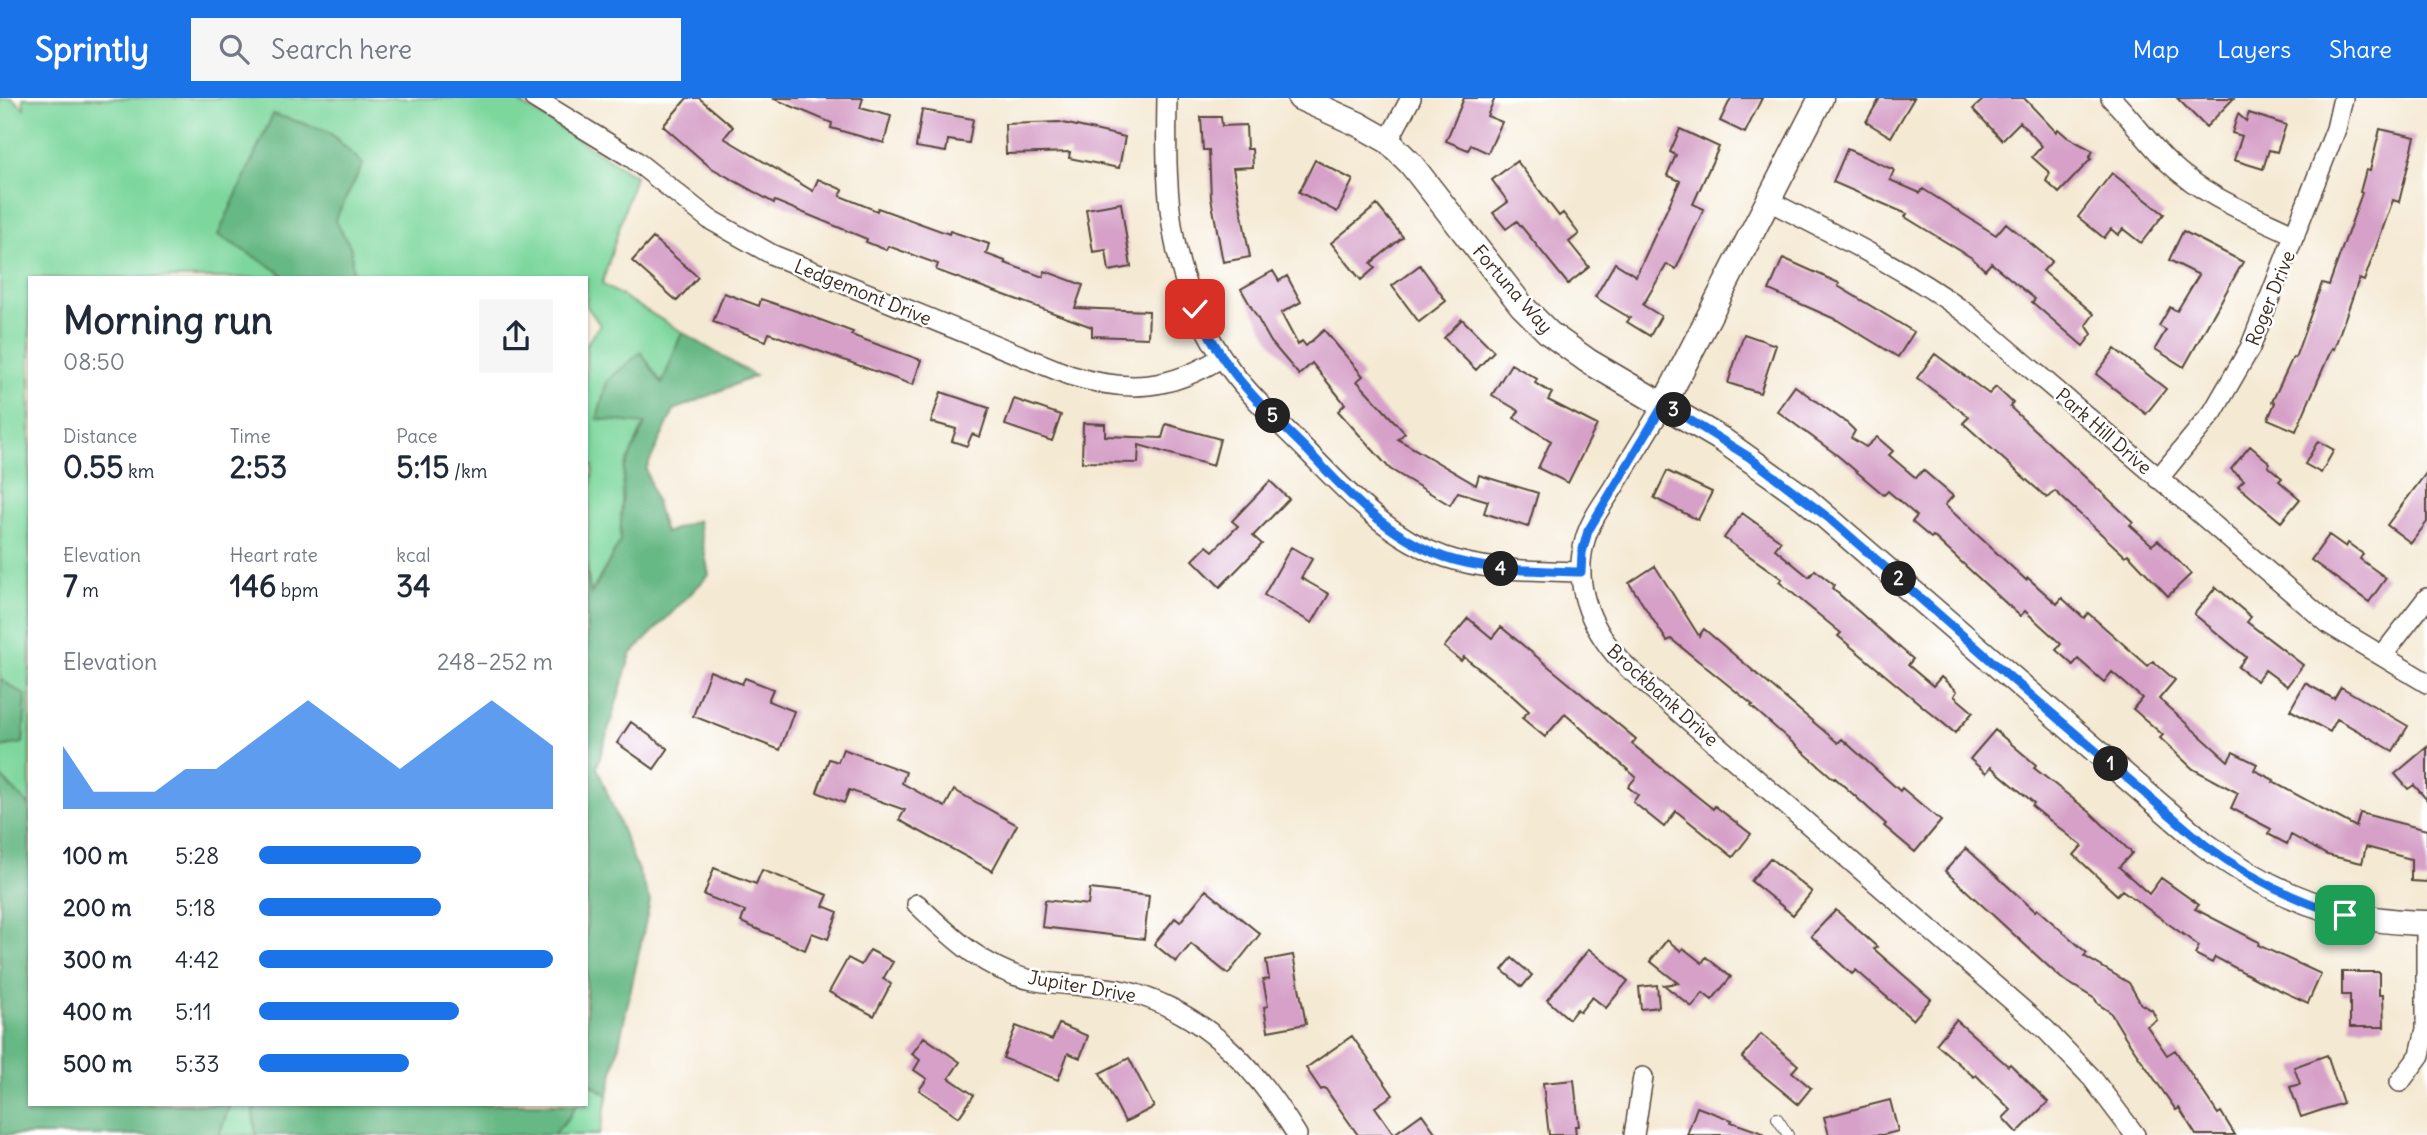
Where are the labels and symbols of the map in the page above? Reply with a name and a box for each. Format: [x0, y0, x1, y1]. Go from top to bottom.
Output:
street label: Fortuna Way [1468, 239, 1558, 339]
street label: Roger Drive [2240, 247, 2300, 349]
street label: Ledgemont Drive [791, 254, 935, 330]
pin [1165, 279, 1225, 339]
street label: Park Hill Drive [2051, 383, 2157, 479]
pin: 3 [1656, 392, 1692, 428]
pin: 5 [1256, 398, 1290, 434]
pin: 4 [1484, 552, 1518, 587]
pin: 2 [1882, 561, 1916, 596]
street label: Brockbank Drive [1602, 639, 1724, 751]
pin: 1 [2094, 746, 2128, 782]
pin [2315, 885, 2375, 945]
street label: Jupiter Drive [1026, 965, 1138, 1007]

